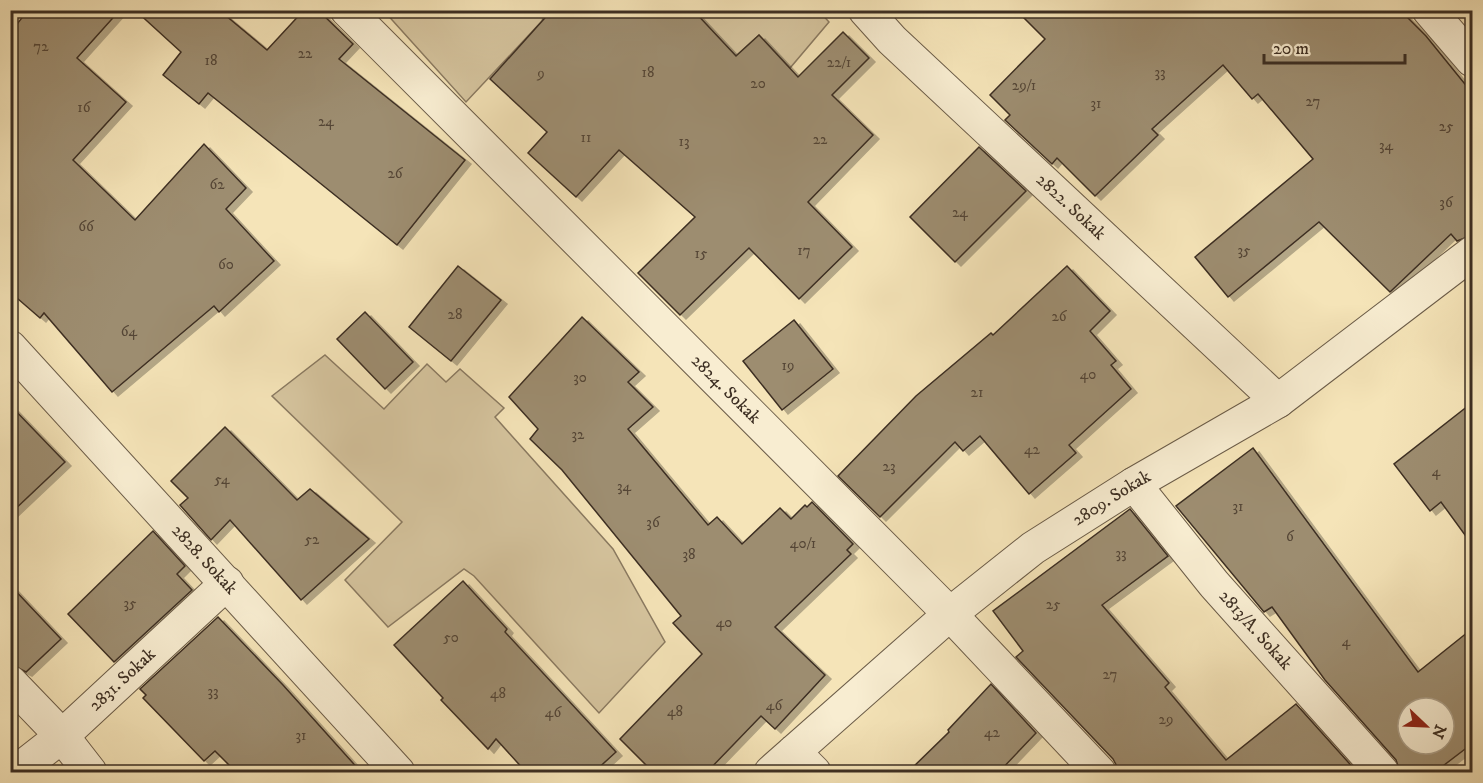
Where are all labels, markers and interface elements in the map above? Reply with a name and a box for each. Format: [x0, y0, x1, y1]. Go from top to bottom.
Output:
scale bar [1264, 27, 1405, 65]
house number: 72 [33, 37, 49, 56]
text: 20 m [1273, 38, 1309, 60]
house number: 22 [298, 44, 313, 63]
house number: 18 [204, 51, 218, 70]
house number: 22/1 [827, 53, 851, 72]
house number: 18 [641, 63, 655, 82]
house number: 33 [1154, 63, 1166, 82]
house number: 9 [536, 64, 545, 83]
house number: 20 [750, 74, 766, 93]
house number: 29/1 [1012, 76, 1036, 95]
house number: 27 [1306, 92, 1321, 111]
house number: 31 [1090, 94, 1102, 113]
house number: 16 [77, 98, 92, 117]
house number: 24 [318, 112, 334, 131]
house number: 25 [1439, 117, 1454, 136]
house number: 11 [580, 128, 592, 147]
house number: 22 [813, 130, 828, 149]
house number: 13 [678, 132, 690, 151]
house number: 34 [1379, 136, 1393, 155]
house number: 26 [387, 164, 404, 183]
street label: 2822. Sokak [1031, 169, 1110, 245]
house number: 62 [209, 175, 225, 194]
house number: 36 [1439, 193, 1454, 212]
house number: 24 [952, 203, 968, 222]
house number: 66 [78, 217, 95, 236]
house number: 17 [797, 241, 811, 260]
house number: 35 [1237, 241, 1251, 260]
house number: 15 [695, 244, 708, 263]
house number: 60 [218, 255, 234, 274]
house number: 28 [448, 305, 462, 324]
house number: 26 [1051, 307, 1068, 326]
house number: 64 [121, 322, 138, 341]
street label: 2824. Sokak [686, 350, 765, 429]
house number: 19 [782, 356, 794, 375]
house number: 40 [1080, 365, 1096, 384]
house number: 30 [573, 368, 587, 387]
house number: 21 [971, 383, 983, 402]
house number: 32 [572, 425, 585, 444]
house number: 42 [1024, 440, 1041, 459]
house number: 23 [883, 457, 895, 476]
house number: 4 [1432, 462, 1441, 481]
street label: 2809. Sokak [1069, 466, 1155, 531]
house number: 54 [214, 470, 230, 489]
house number: 34 [617, 477, 631, 496]
house number: 31 [1232, 497, 1244, 516]
house number: 36 [646, 513, 661, 532]
street label: 2828. Sokak [167, 520, 242, 599]
house number: 6 [1286, 527, 1295, 546]
house number: 52 [305, 530, 320, 549]
house number: 40/1 [790, 534, 816, 553]
house number: 33 [1115, 544, 1127, 563]
house number: 38 [682, 545, 696, 564]
street label: 2813/A. Sokak [1214, 586, 1297, 675]
house number: 35 [123, 594, 137, 613]
house number: 25 [1046, 595, 1061, 614]
house number: 40 [716, 613, 732, 632]
house number: 50 [443, 628, 459, 647]
house number: 4 [1342, 632, 1351, 651]
street label: 2831. Sokak [85, 644, 161, 716]
house number: 27 [1103, 665, 1118, 684]
house number: 33 [207, 682, 219, 701]
house number: 48 [490, 684, 506, 703]
house number: 46 [766, 696, 783, 715]
north arrow [1396, 696, 1456, 756]
house number: 48 [667, 702, 683, 721]
house number: 46 [545, 703, 562, 722]
house number: 29 [1159, 710, 1173, 729]
text: N [1427, 722, 1451, 741]
house number: 42 [984, 723, 1001, 742]
house number: 31 [295, 726, 307, 745]

